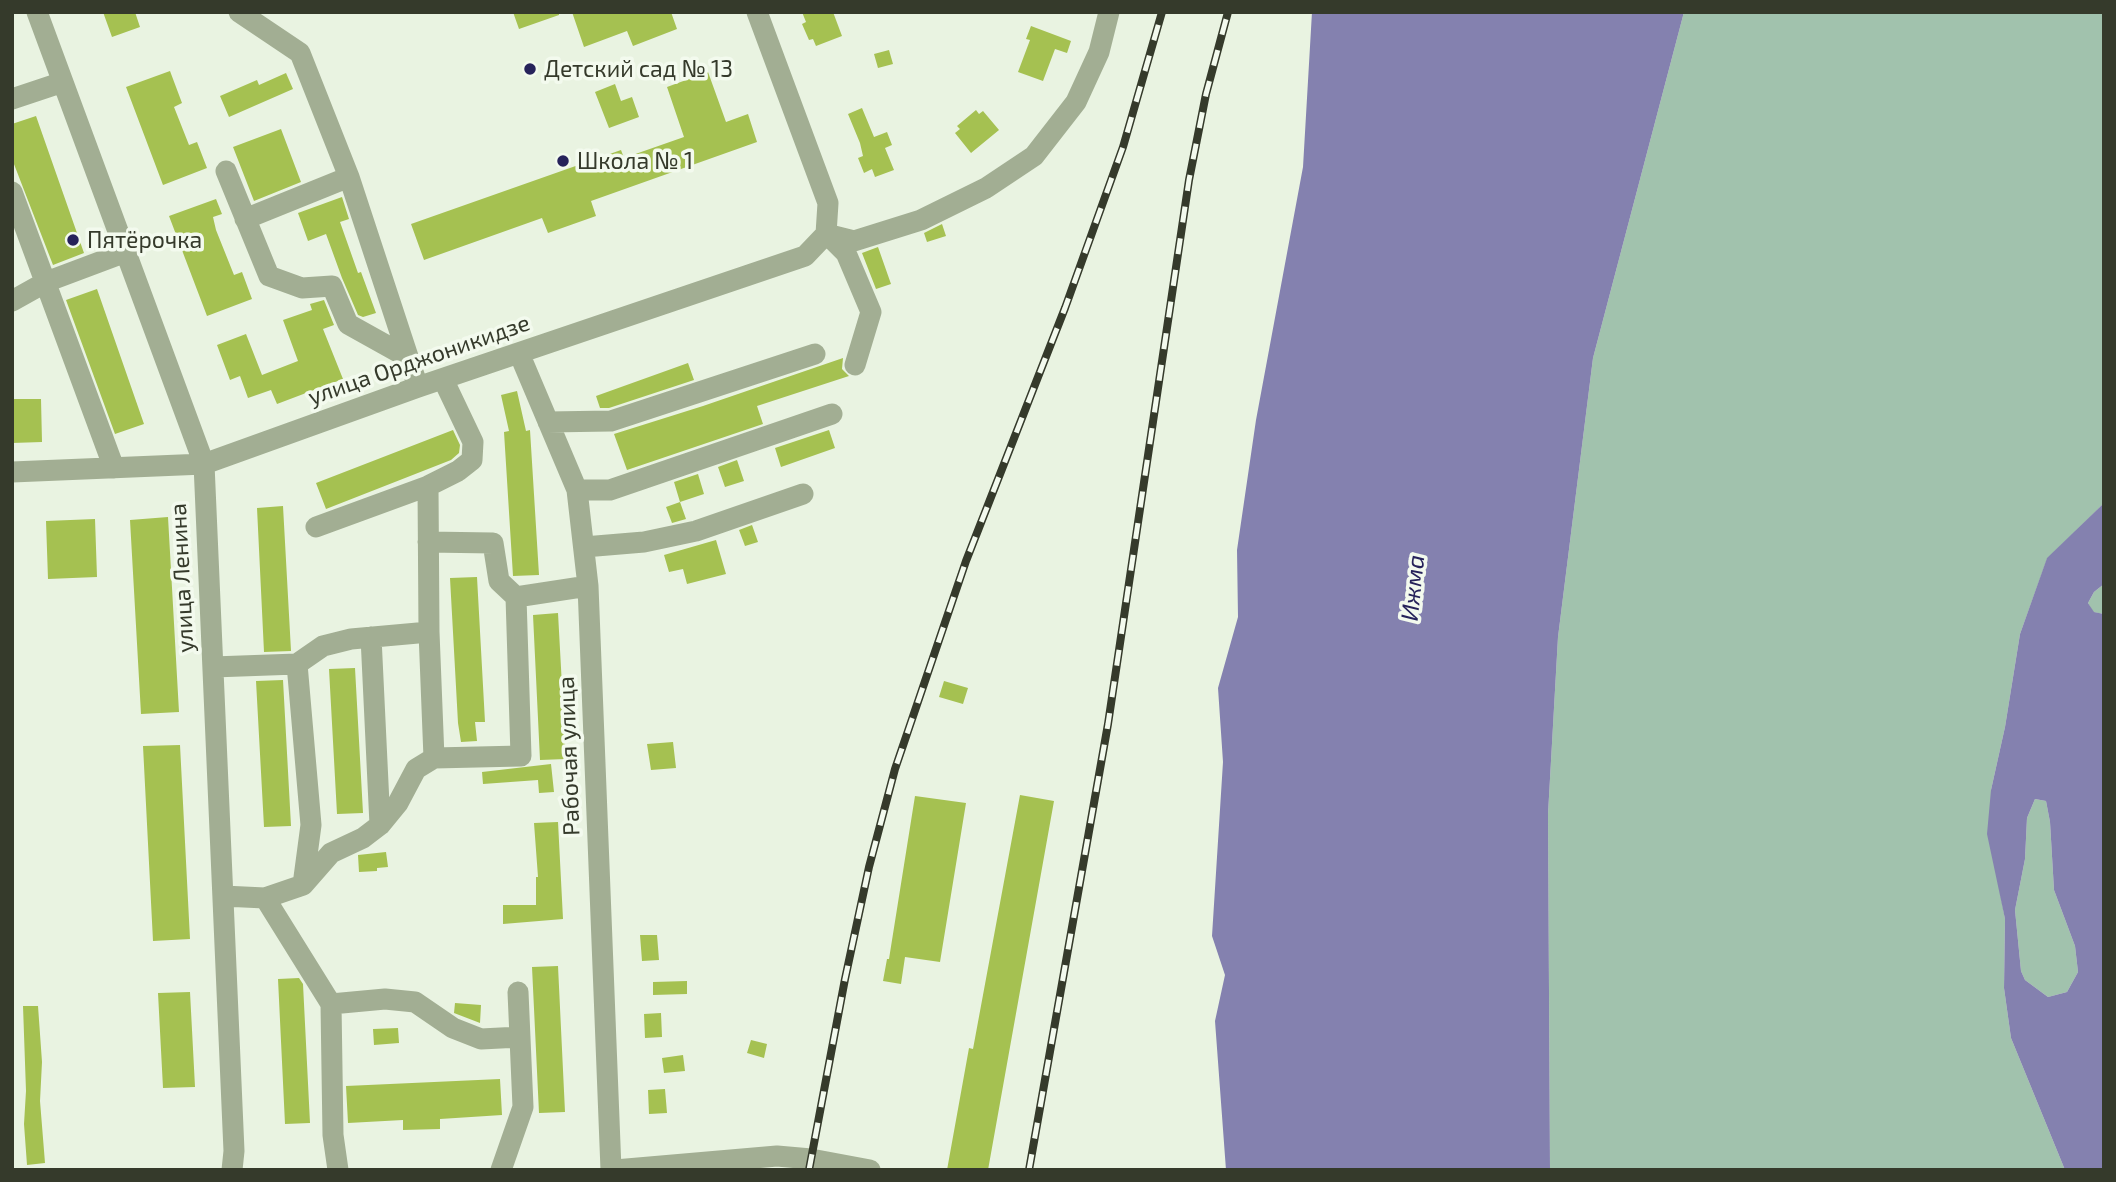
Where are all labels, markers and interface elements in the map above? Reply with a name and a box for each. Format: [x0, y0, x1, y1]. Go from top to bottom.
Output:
place label: Детский сад № 13 [544, 55, 733, 83]
marker: Детский сад № 13 [522, 61, 538, 77]
place label: Школа № 1 [577, 147, 693, 175]
marker: Школа № 1 [555, 153, 571, 169]
place label: Пятёрочка [87, 226, 202, 254]
marker: Пятёрочка [65, 232, 81, 248]
street label: улица Орджоникидзе [304, 309, 534, 411]
street label: улица Ленина [164, 503, 200, 653]
water label: Ижма [1395, 553, 1431, 623]
street label: Рабочая улица [552, 676, 586, 836]

